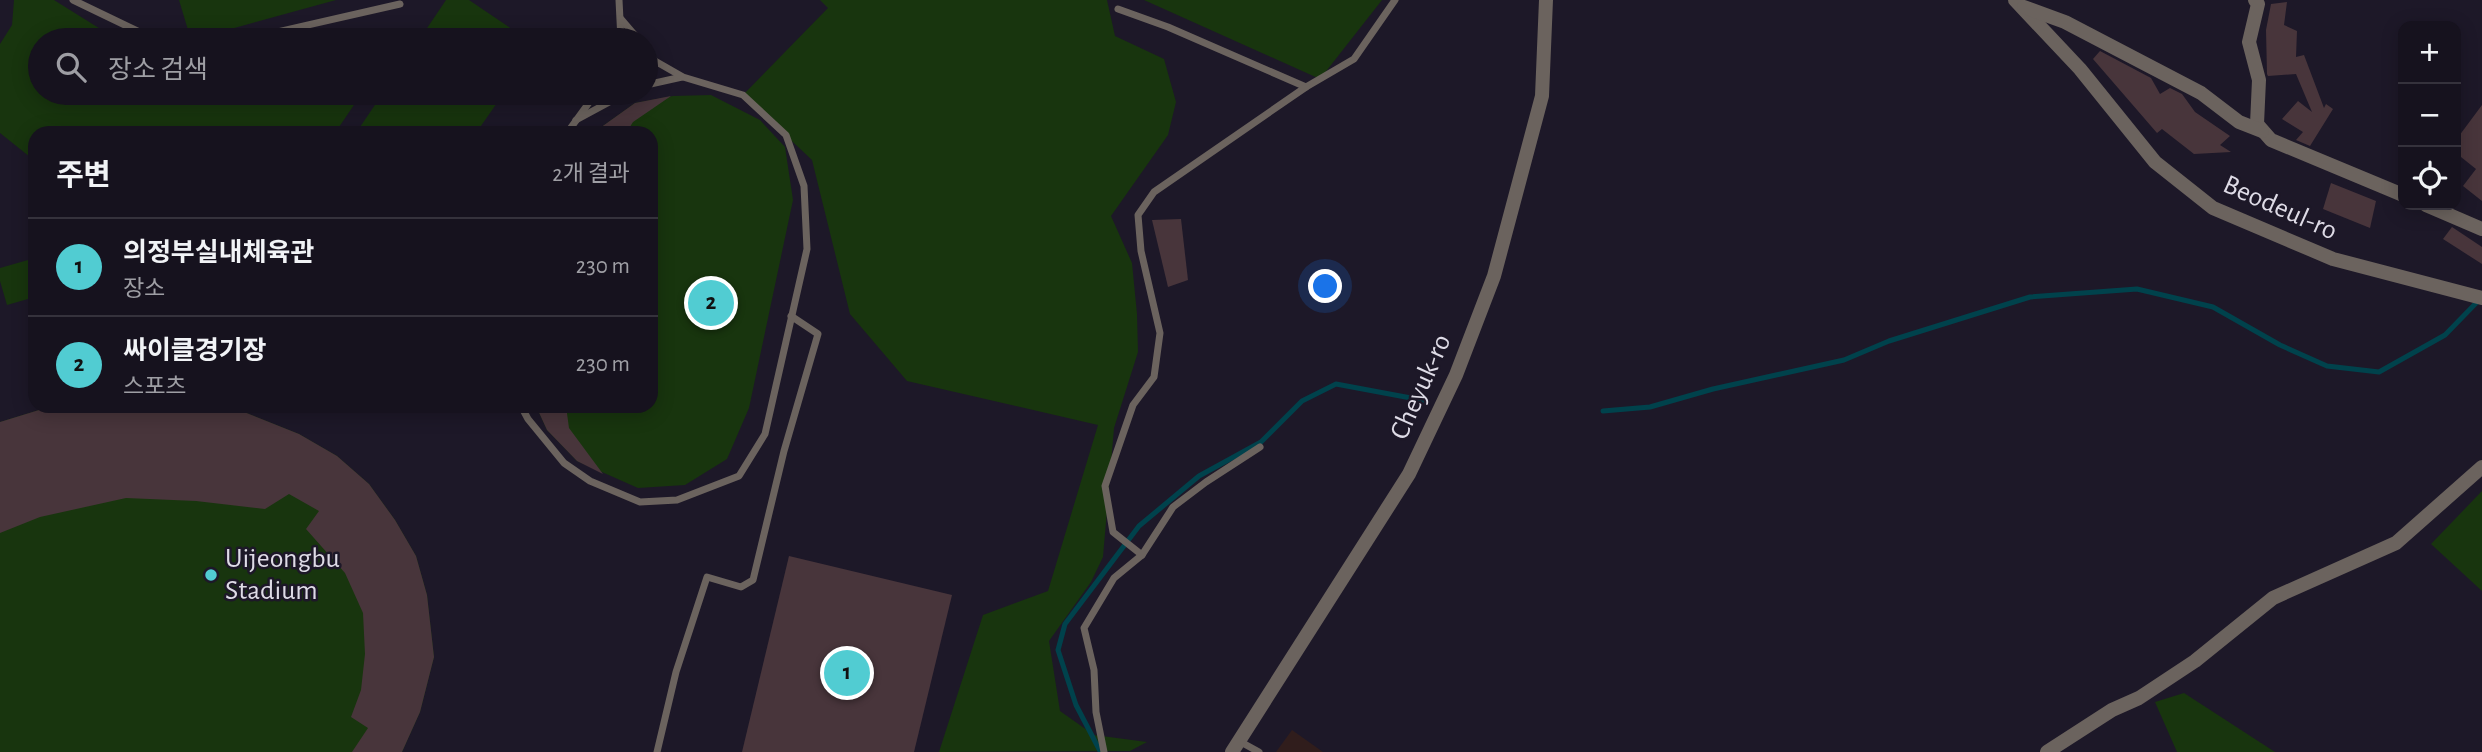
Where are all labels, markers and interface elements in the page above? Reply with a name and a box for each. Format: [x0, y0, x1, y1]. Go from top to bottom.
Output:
map controls [2398, 21, 2461, 210]
button: + [2398, 21, 2461, 84]
search box [28, 28, 658, 105]
icon: search [52, 48, 90, 86]
text: 장소 검색 [108, 57, 208, 83]
button: − [2398, 84, 2461, 147]
button: locate [2398, 147, 2461, 210]
text: 주변 [56, 161, 111, 191]
text: 2개 결과 [552, 163, 630, 186]
street label: Beodeul-ro [2219, 171, 2341, 245]
text: 의정부실내체육관 [123, 240, 314, 266]
text: 1 [75, 255, 83, 278]
text: 230 m [576, 255, 630, 278]
your location [1308, 269, 1342, 303]
pin: 2 [688, 277, 734, 329]
text: 장소 [123, 278, 165, 301]
street label: Cheyuk-ro [1386, 330, 1456, 444]
text: 싸이클경기장 [123, 338, 267, 364]
text: 2 [74, 353, 84, 376]
text: 230 m [576, 353, 630, 376]
text: 스포츠 [123, 376, 186, 399]
place label: Uijeongbu Stadium [225, 545, 340, 605]
marker: Uijeongbu Stadium [203, 567, 219, 583]
pin: 1 [824, 647, 870, 699]

